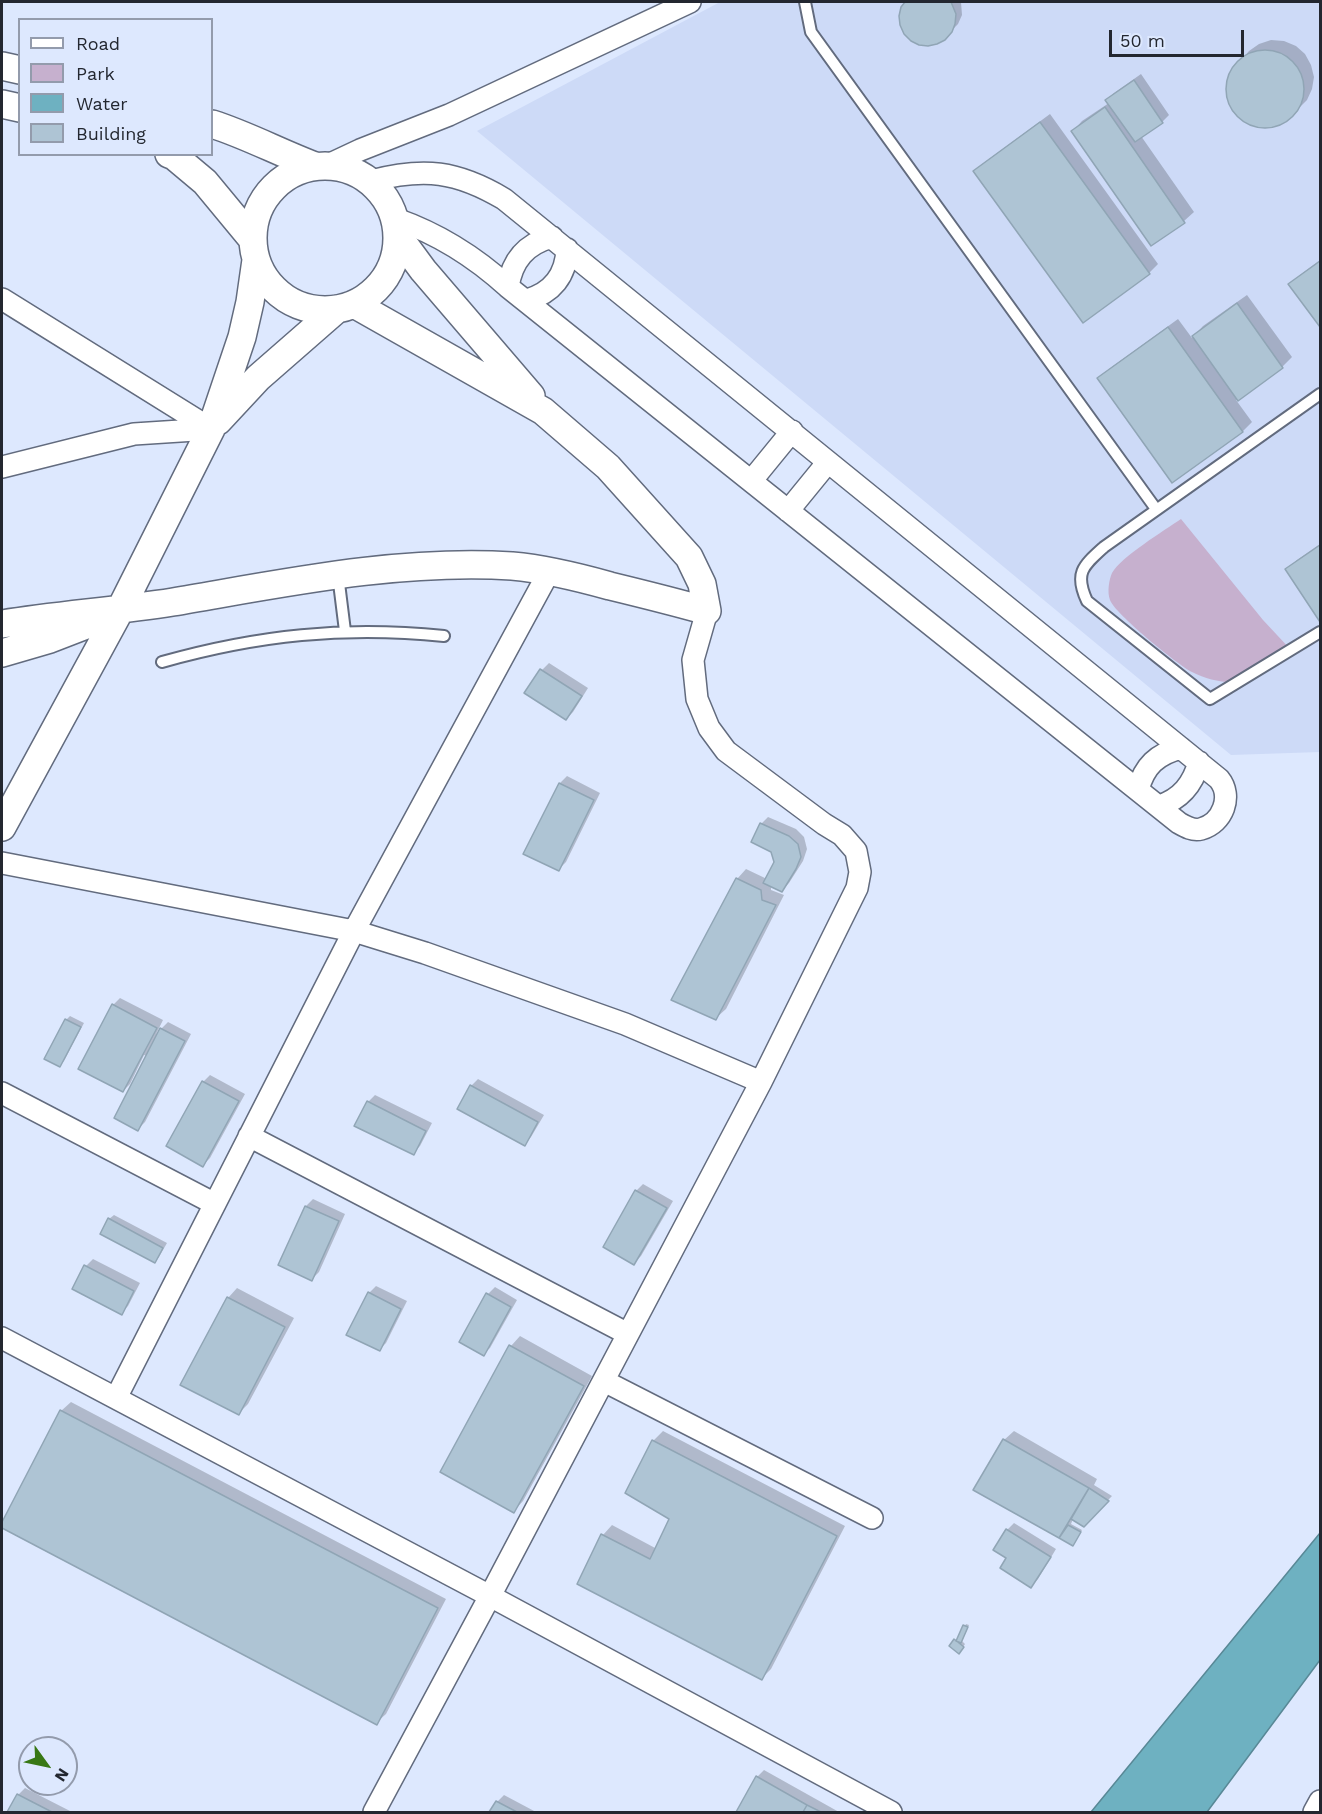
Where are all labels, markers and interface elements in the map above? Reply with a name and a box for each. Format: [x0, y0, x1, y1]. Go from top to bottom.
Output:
legend [18, 18, 213, 156]
scale bar [1112, 18, 1247, 56]
text: 50 m [1120, 30, 1165, 51]
text: Road [76, 33, 120, 54]
text: Park [76, 63, 115, 84]
text: Water [76, 93, 128, 114]
text: Building [76, 123, 146, 144]
north arrow [18, 1736, 78, 1796]
text: N [51, 1765, 73, 1785]

